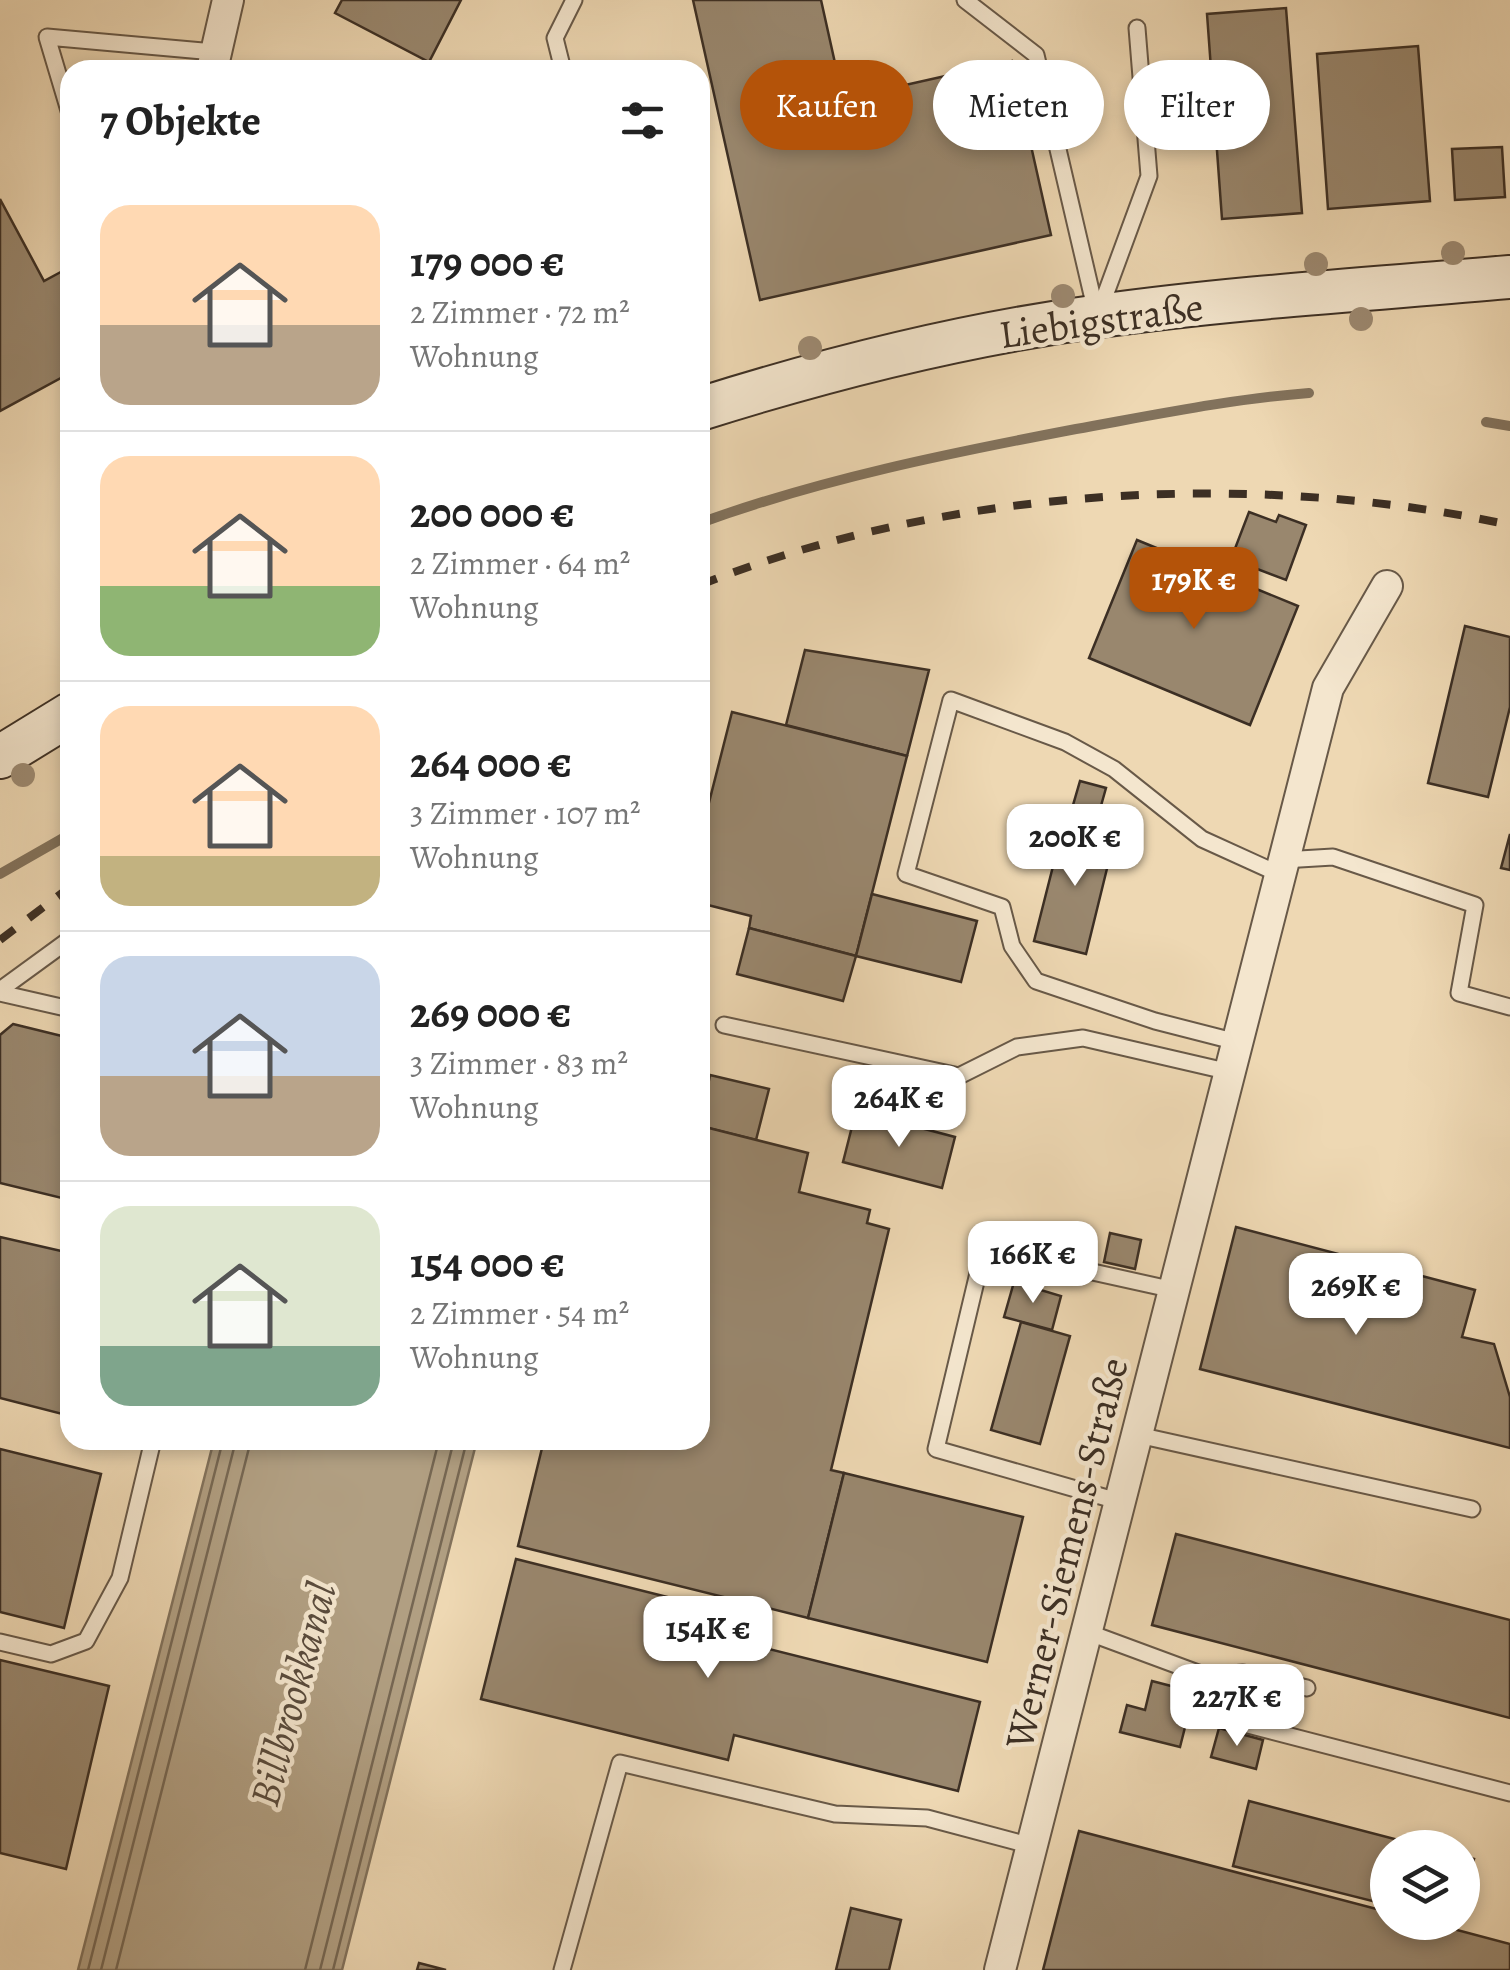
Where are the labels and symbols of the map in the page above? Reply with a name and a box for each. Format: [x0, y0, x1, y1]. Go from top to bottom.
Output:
street label: Liebigstraße [995, 279, 1207, 362]
pin: 179K € [1113, 547, 1275, 632]
pin: 200K € [994, 804, 1156, 889]
pin: 264K € [818, 1065, 980, 1150]
pin: 166K € [952, 1221, 1114, 1306]
pin: 269K € [1275, 1253, 1437, 1338]
street label: Werner-Siemens-Straße [991, 1352, 1142, 1755]
water label: Billbrookkanal [235, 1575, 350, 1812]
pin: 154K € [627, 1596, 789, 1681]
pin: 227K € [1156, 1664, 1318, 1749]

